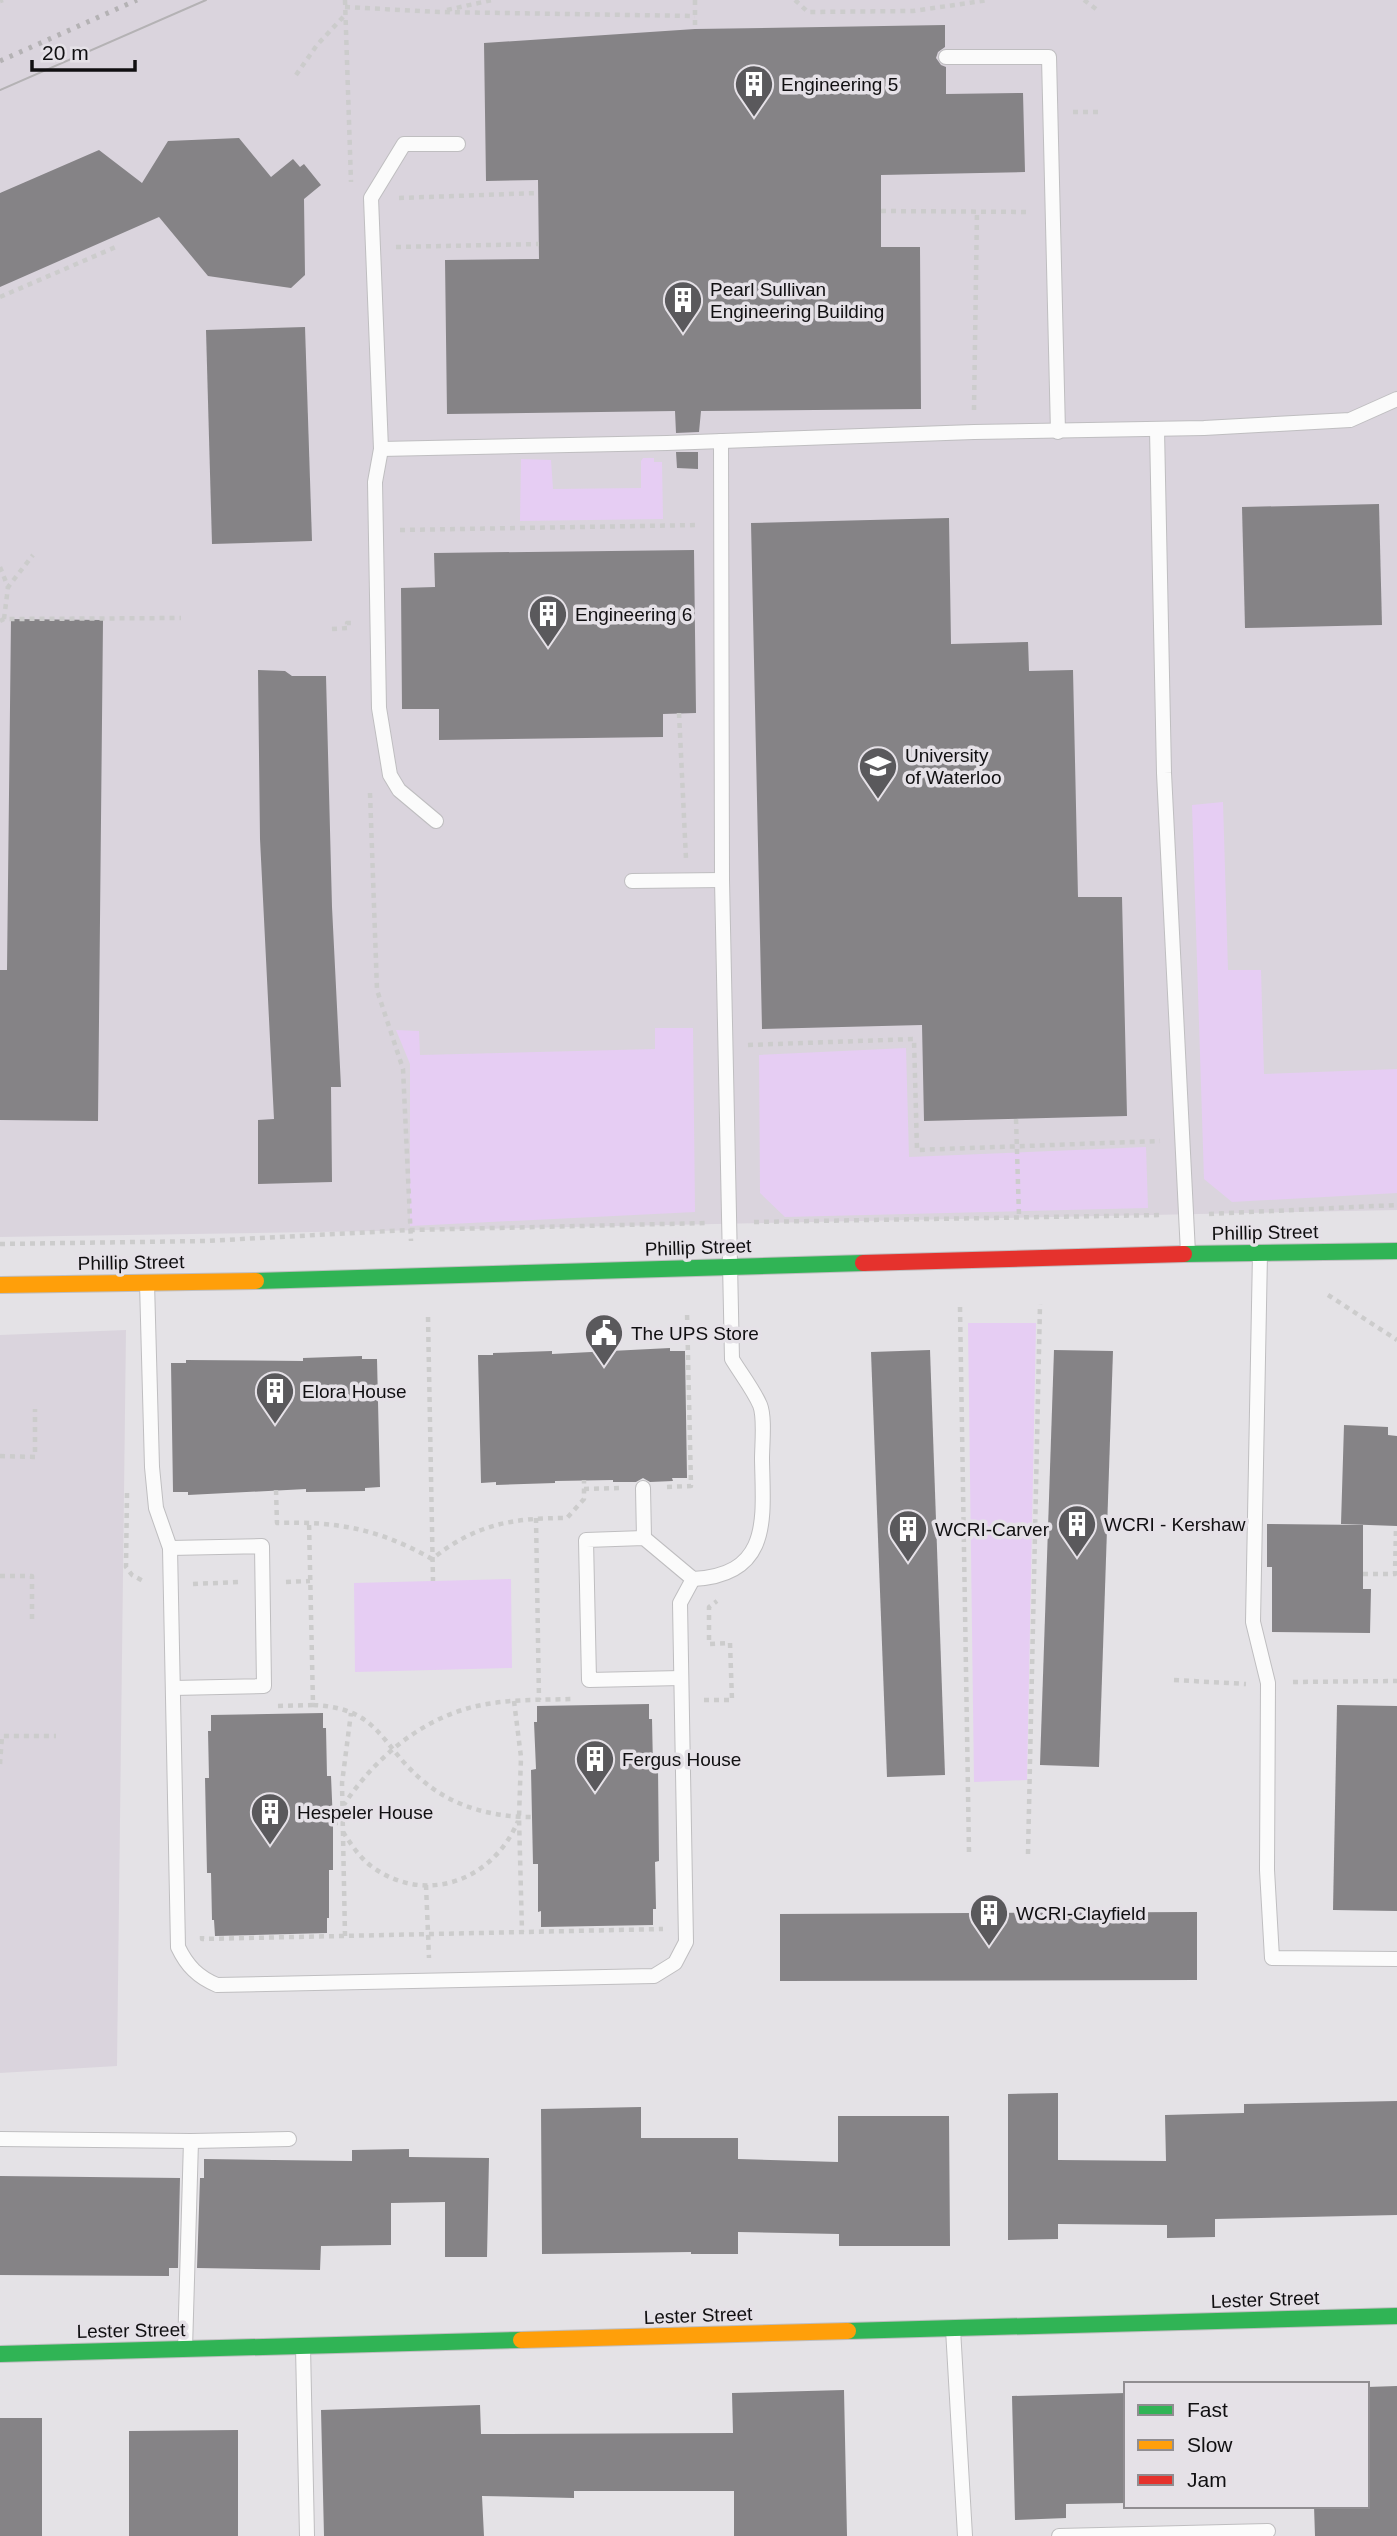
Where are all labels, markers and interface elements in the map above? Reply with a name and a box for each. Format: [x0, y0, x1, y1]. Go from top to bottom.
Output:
scale bar [32, 28, 135, 72]
text: 20 m [42, 41, 89, 64]
building icon: Engineering 5 [733, 63, 775, 118]
place label: Engineering 5 [781, 74, 898, 95]
building icon: Pearl Sullivan Engineering Building [662, 279, 704, 334]
place label: Pearl Sullivan Engineering Building [710, 279, 884, 322]
building icon: Engineering 6 [527, 593, 569, 648]
place label: Engineering 6 [575, 604, 692, 625]
school or university icon: University of Waterloo [857, 745, 899, 800]
place label: University of Waterloo [905, 745, 1001, 788]
street label: Phillip Street [1211, 1221, 1319, 1244]
street label: Phillip Street [644, 1235, 752, 1260]
street label: Phillip Street [77, 1251, 185, 1274]
public building icon: The UPS Store [583, 1312, 625, 1367]
place label: The UPS Store [631, 1323, 759, 1344]
building icon: Elora House [254, 1370, 296, 1425]
place label: Elora House [302, 1381, 407, 1402]
building icon: WCRI - Kershaw [1056, 1503, 1098, 1558]
building icon: WCRI-Carver [887, 1508, 929, 1563]
place label: WCRI - Kershaw [1104, 1514, 1246, 1535]
place label: WCRI-Carver [935, 1519, 1050, 1540]
building icon: Fergus House [574, 1738, 616, 1793]
place label: Fergus House [622, 1749, 741, 1770]
building icon: Hespeler House [249, 1791, 291, 1846]
place label: Hespeler House [297, 1802, 433, 1823]
building icon: WCRI-Clayfield [968, 1892, 1010, 1947]
place label: WCRI-Clayfield [1016, 1903, 1146, 1924]
street label: Lester Street [1210, 2287, 1320, 2312]
street label: Lester Street [643, 2303, 753, 2328]
street label: Lester Street [76, 2319, 186, 2342]
legend [1124, 2382, 1369, 2508]
text: Fast [1187, 2398, 1228, 2421]
text: Slow [1187, 2433, 1233, 2456]
text: Jam [1187, 2468, 1227, 2491]

